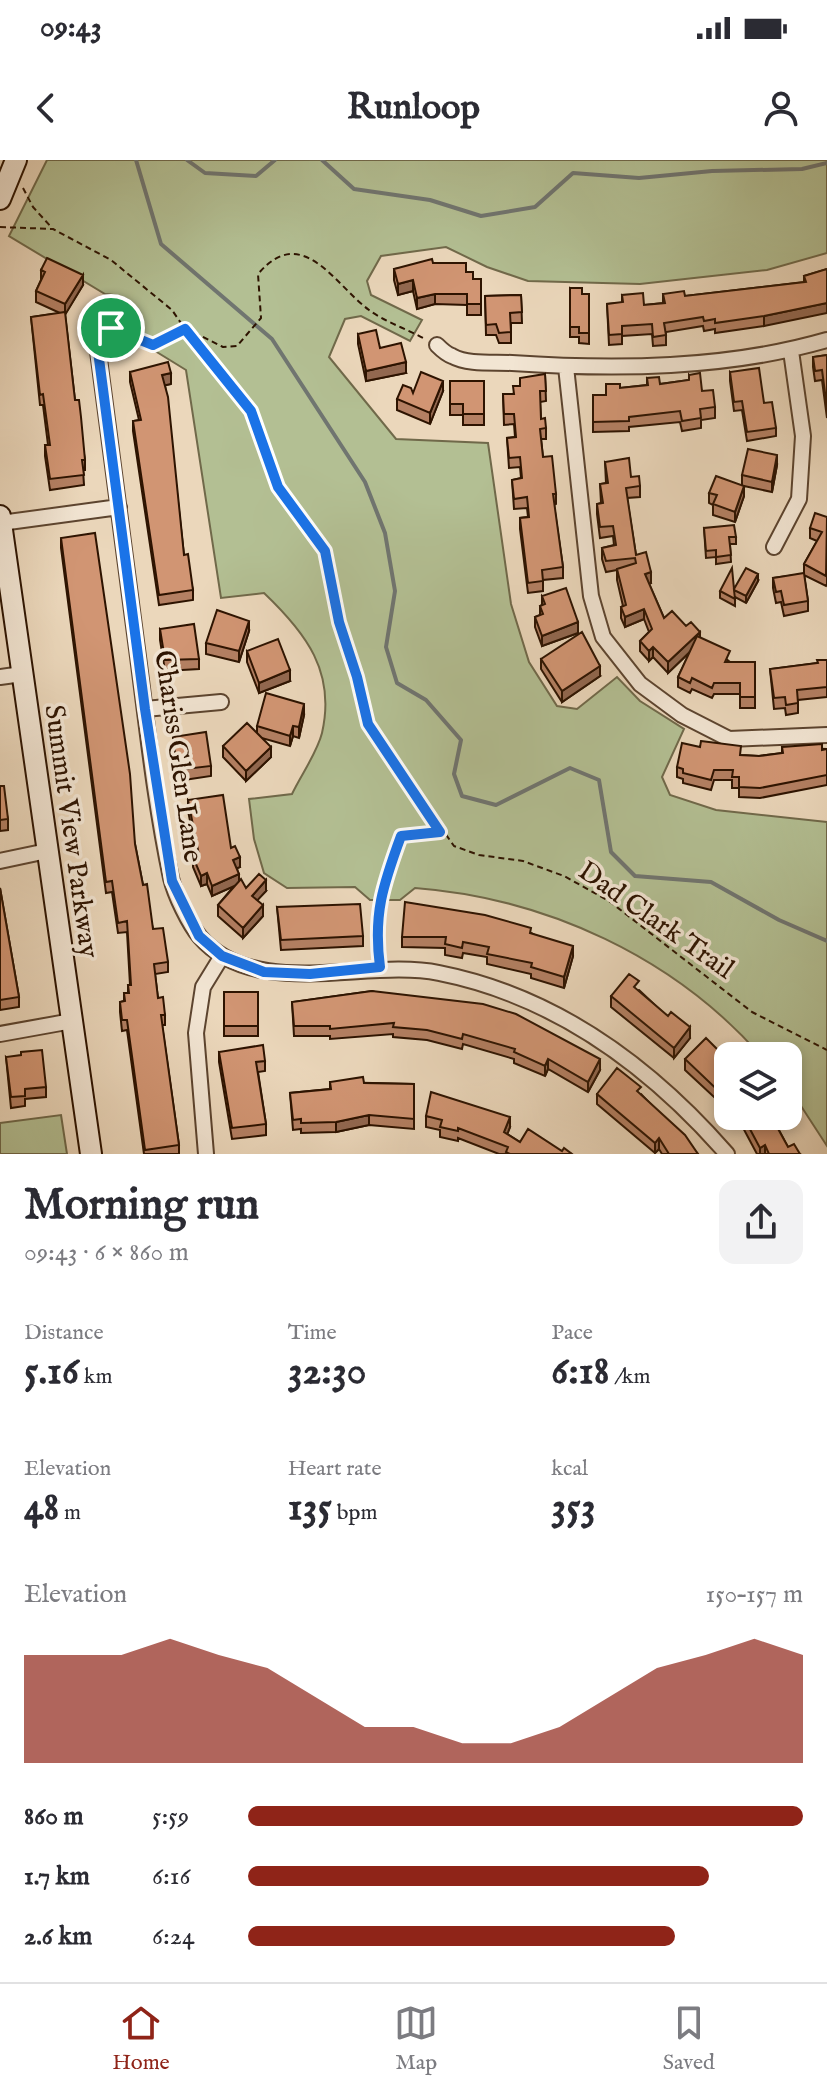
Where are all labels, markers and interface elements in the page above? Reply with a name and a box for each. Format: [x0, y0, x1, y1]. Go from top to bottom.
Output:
text: 09:43 [40, 9, 102, 47]
text: Runloop [347, 85, 480, 131]
icon: back [24, 86, 68, 130]
icon: person [759, 86, 803, 130]
pin [77, 294, 145, 362]
icon: arrive [89, 306, 133, 350]
street label: Chariss Glen Lane [145, 648, 210, 865]
street label: Summit View Parkway [35, 702, 106, 960]
street label: Dad Clark Trail [571, 854, 741, 988]
map controls [714, 1042, 802, 1130]
button: layers [714, 1042, 802, 1130]
text: Morning run [24, 1178, 259, 1234]
button: share [719, 1180, 803, 1264]
text: 09:43 · 6 × 860 m [24, 1236, 189, 1269]
text: Distance [24, 1319, 104, 1347]
text: Time [288, 1319, 337, 1347]
text: Pace [551, 1319, 593, 1347]
text: 5.16 [24, 1347, 79, 1398]
text: 32:30 [288, 1347, 367, 1398]
text: 6:18 [551, 1347, 609, 1398]
text: km [79, 1363, 112, 1391]
text: /km [609, 1363, 650, 1391]
text: Elevation [24, 1455, 111, 1483]
text: Heart rate [288, 1455, 382, 1483]
text: kcal [551, 1455, 588, 1483]
text: 48 [24, 1483, 59, 1534]
text: 135 [288, 1483, 332, 1534]
text: 353 [551, 1483, 596, 1534]
text: m [59, 1499, 81, 1527]
text: bpm [332, 1499, 377, 1527]
text: Elevation [24, 1578, 127, 1611]
text: 150–157 m [706, 1578, 803, 1611]
text: 860 m [24, 1800, 84, 1833]
text: 5:59 [152, 1800, 189, 1833]
text: 1.7 km [24, 1860, 90, 1893]
text: 6:16 [152, 1860, 190, 1893]
text: 2.6 km [24, 1920, 92, 1953]
text: 6:24 [152, 1920, 195, 1953]
tab: Home [112, 2001, 170, 2077]
tab: Map [394, 2001, 438, 2077]
tab: Saved [663, 2001, 715, 2077]

